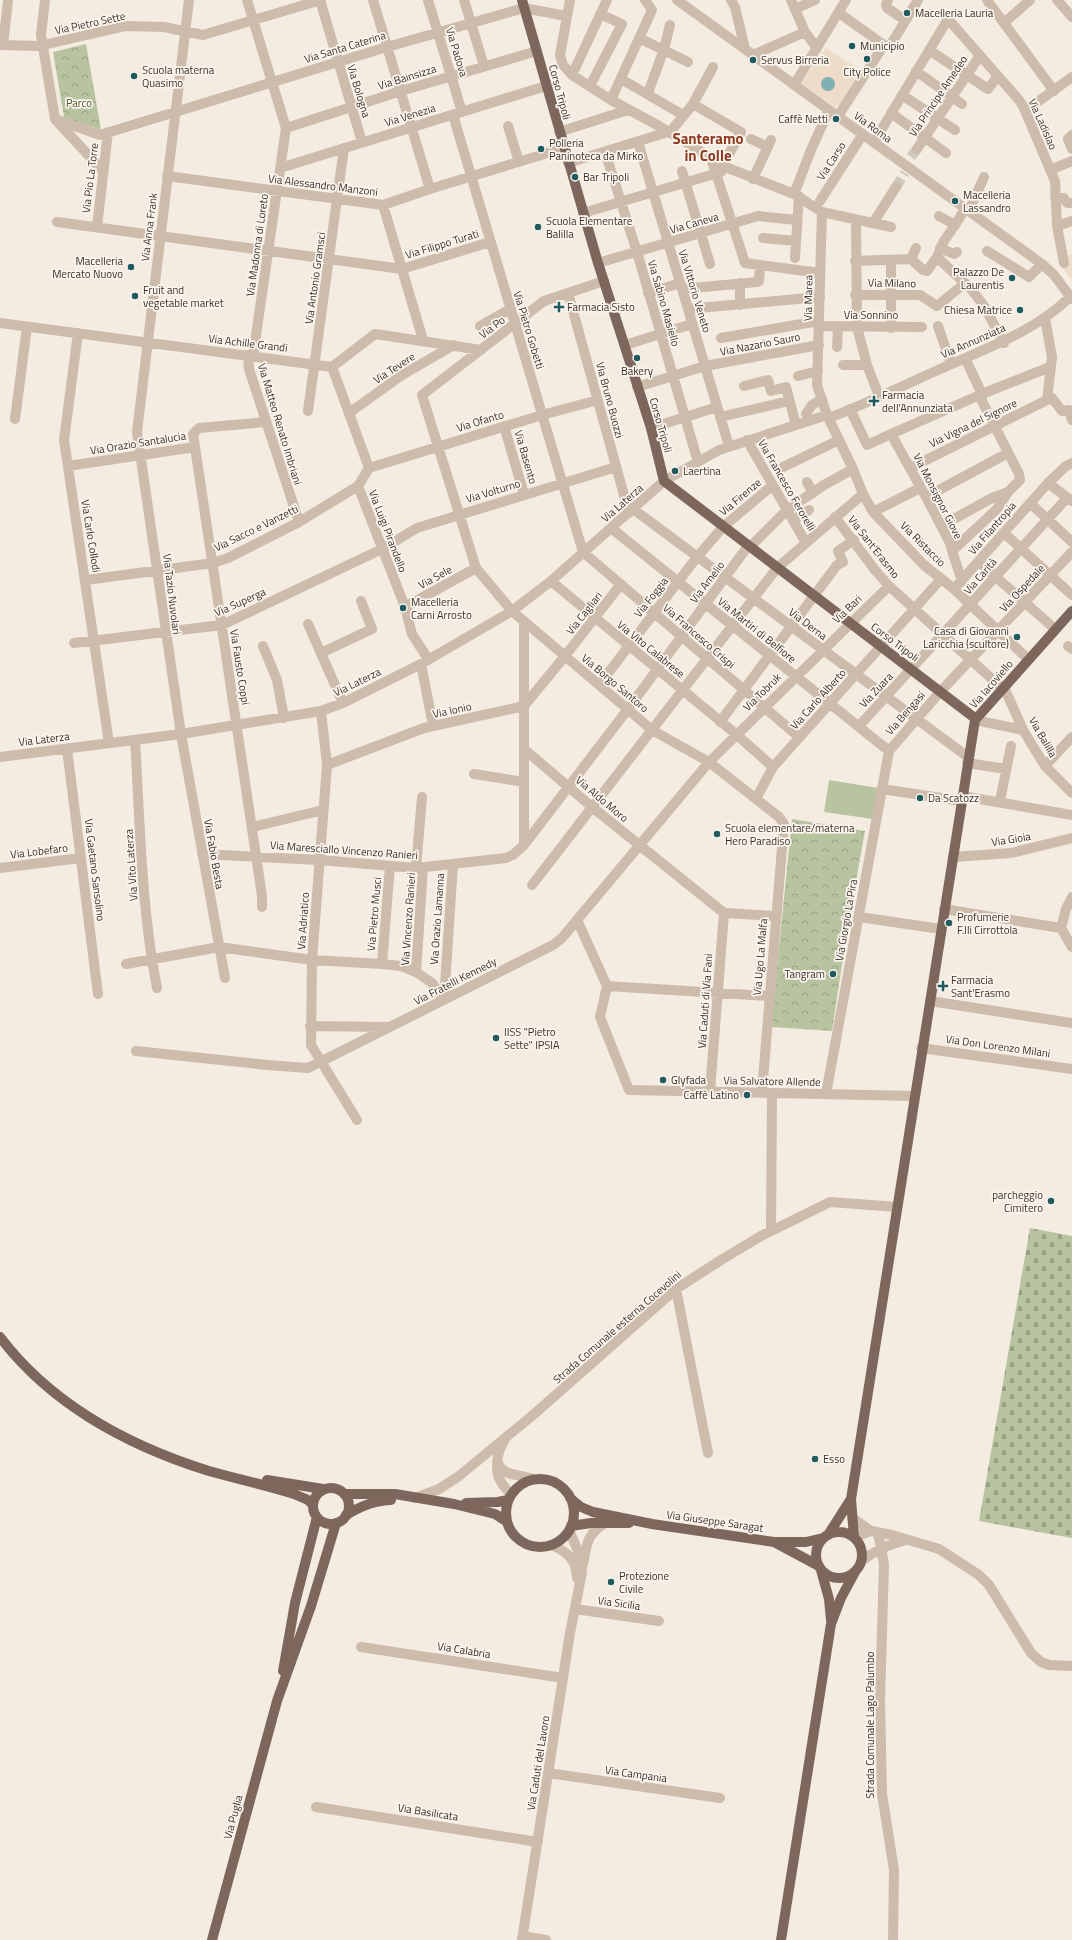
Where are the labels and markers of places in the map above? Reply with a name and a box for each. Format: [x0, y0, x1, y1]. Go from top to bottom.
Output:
place label: Macelleria Lauria [915, 5, 994, 21]
marker: Macelleria Lauria [902, 8, 912, 18]
place label: Municipio [860, 38, 905, 54]
marker: Municipio [847, 41, 857, 51]
place label: Servus Birreria [761, 52, 829, 68]
marker: City Police [862, 54, 872, 64]
marker: Servus Birreria [748, 55, 758, 65]
place label: Scuola materna Quasimo [142, 62, 215, 91]
place label: City Police [843, 64, 891, 80]
marker: Scuola materna Quasimo [129, 71, 139, 81]
place label: Caffè Netti [778, 111, 828, 127]
marker: Caffè Netti [831, 114, 841, 124]
place label: Polleria Paninoteca da Mirko [549, 135, 643, 164]
marker: Polleria Paninoteca da Mirko [536, 144, 546, 154]
place label: Bar Tripoli [583, 169, 629, 185]
marker: Bar Tripoli [570, 172, 580, 182]
place label: Macelleria Lassandro [963, 187, 1011, 216]
marker: Macelleria Lassandro [950, 196, 960, 206]
place label: Scuola Elementare Balilla [546, 213, 633, 242]
marker: Scuola Elementare Balilla [533, 222, 543, 232]
place label: Macelleria Mercato Nuovo [52, 253, 123, 282]
marker: Macelleria Mercato Nuovo [126, 262, 136, 272]
place label: Palazzo De Laurentis [953, 264, 1004, 293]
marker: Palazzo De Laurentis [1007, 273, 1017, 283]
place label: Fruit and vegetable market [143, 282, 224, 311]
marker: Fruit and vegetable market [130, 291, 140, 301]
place label: Farmacia Sisto [567, 299, 635, 315]
marker: Farmacia Sisto [554, 302, 564, 312]
place label: Chiesa Matrice [944, 302, 1012, 318]
marker: Chiesa Matrice [1015, 305, 1025, 315]
marker: Bakery [632, 353, 642, 363]
place label: Bakery [621, 363, 654, 379]
place label: Farmacia dell'Annunziata [882, 387, 953, 416]
marker: Farmacia dell'Annunziata [869, 396, 879, 406]
place label: Laertina [683, 463, 721, 479]
marker: Laertina [670, 466, 680, 476]
place label: Macelleria Carni Arrosto [411, 594, 472, 623]
marker: Macelleria Carni Arrosto [398, 603, 408, 613]
place label: Casa di Giovanni Laricchia (scultore) [923, 623, 1009, 652]
marker: Casa di Giovanni Laricchia (scultore) [1012, 632, 1022, 642]
place label: Da Scatozz [928, 790, 979, 806]
marker: Da Scatozz [915, 793, 925, 803]
place label: Scuola elementare/materna Hero Paradiso [725, 820, 855, 849]
marker: Scuola elementare/materna Hero Paradiso [712, 829, 722, 839]
place label: Profumerie F.lli Cirrottola [957, 909, 1018, 938]
marker: Profumerie F.lli Cirrottola [944, 918, 954, 928]
place label: Tangram [785, 966, 825, 982]
marker: Tangram [828, 969, 838, 979]
place label: Farmacia Sant'Erasmo [951, 972, 1010, 1001]
marker: Farmacia Sant'Erasmo [938, 981, 948, 991]
place label: IISS "Pietro Sette" IPSIA [504, 1024, 560, 1053]
marker: IISS "Pietro Sette" IPSIA [491, 1033, 501, 1043]
place label: Glyfada [671, 1072, 707, 1088]
marker: Glyfada [658, 1075, 668, 1085]
place label: Caffè Latino [684, 1087, 739, 1103]
marker: Caffè Latino [742, 1090, 752, 1100]
place label: parcheggio Cimitero [992, 1187, 1043, 1216]
marker: parcheggio Cimitero [1046, 1196, 1056, 1206]
place label: Esso [823, 1451, 845, 1467]
marker: Esso [810, 1454, 820, 1464]
place label: Protezione Civile [619, 1568, 670, 1597]
marker: Protezione Civile [606, 1577, 616, 1587]

